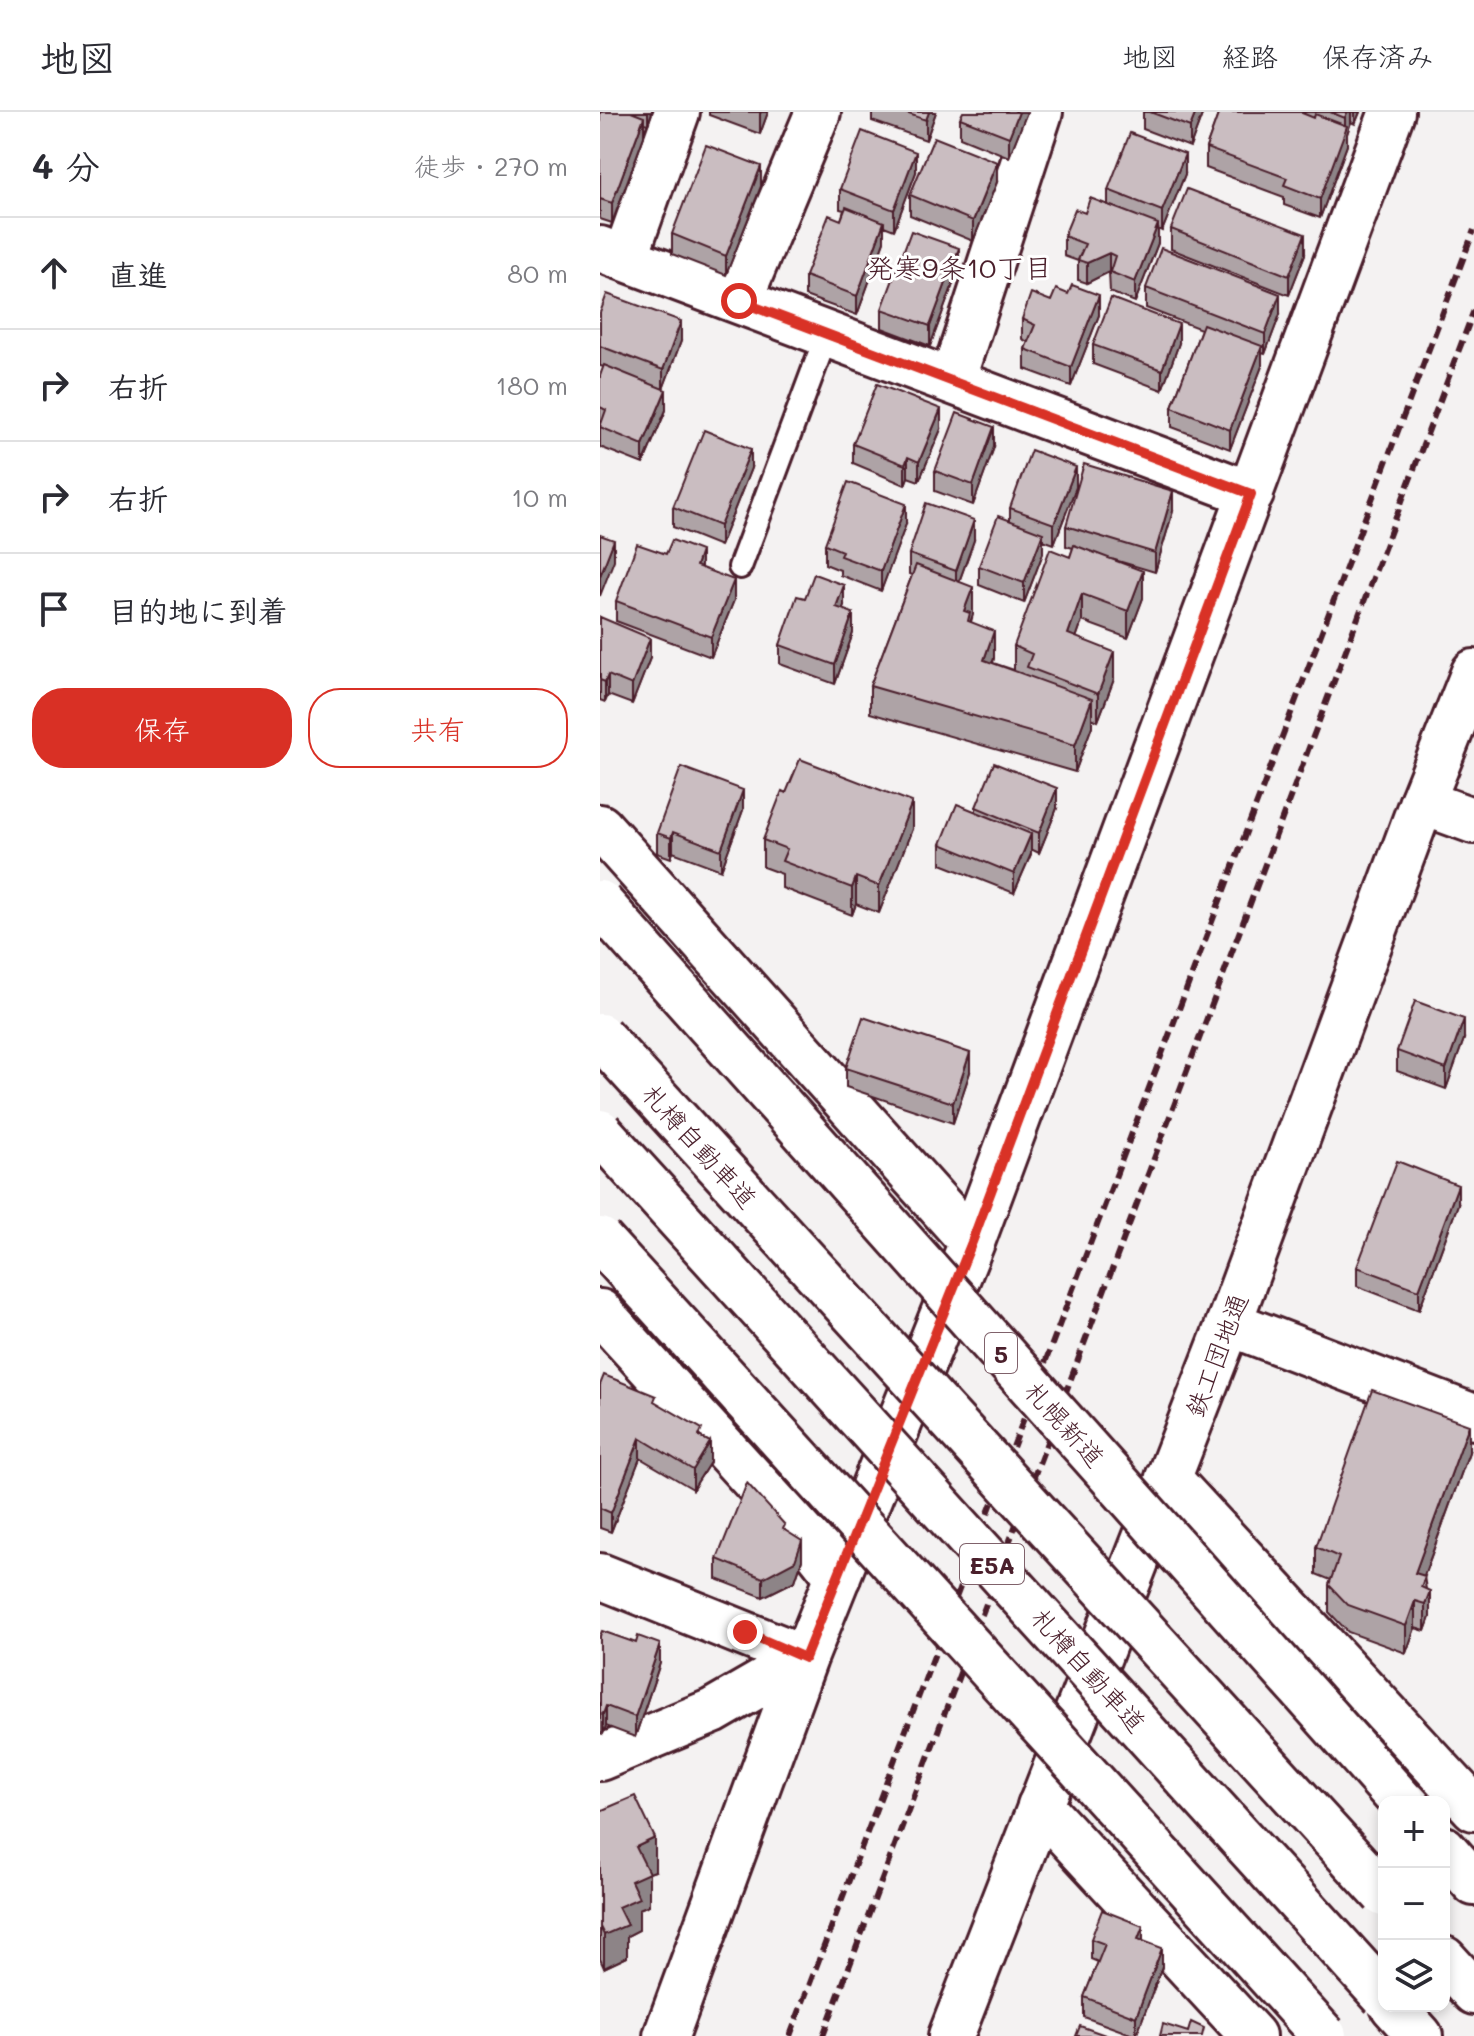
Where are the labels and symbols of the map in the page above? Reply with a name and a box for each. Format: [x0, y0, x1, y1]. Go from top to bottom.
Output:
district label: 発寒9条10丁目 [866, 249, 1052, 285]
route start [721, 283, 757, 319]
street label: 札樽自動車道 [635, 1077, 765, 1215]
street label: 鉄工団地通 [1177, 1288, 1255, 1422]
road number: 5 [985, 1333, 1017, 1373]
street label: 札幌新道 [1018, 1374, 1112, 1474]
road number: E5A [960, 1544, 1024, 1584]
street label: 札樽自動車道 [1024, 1601, 1154, 1739]
route end [727, 1614, 763, 1650]

